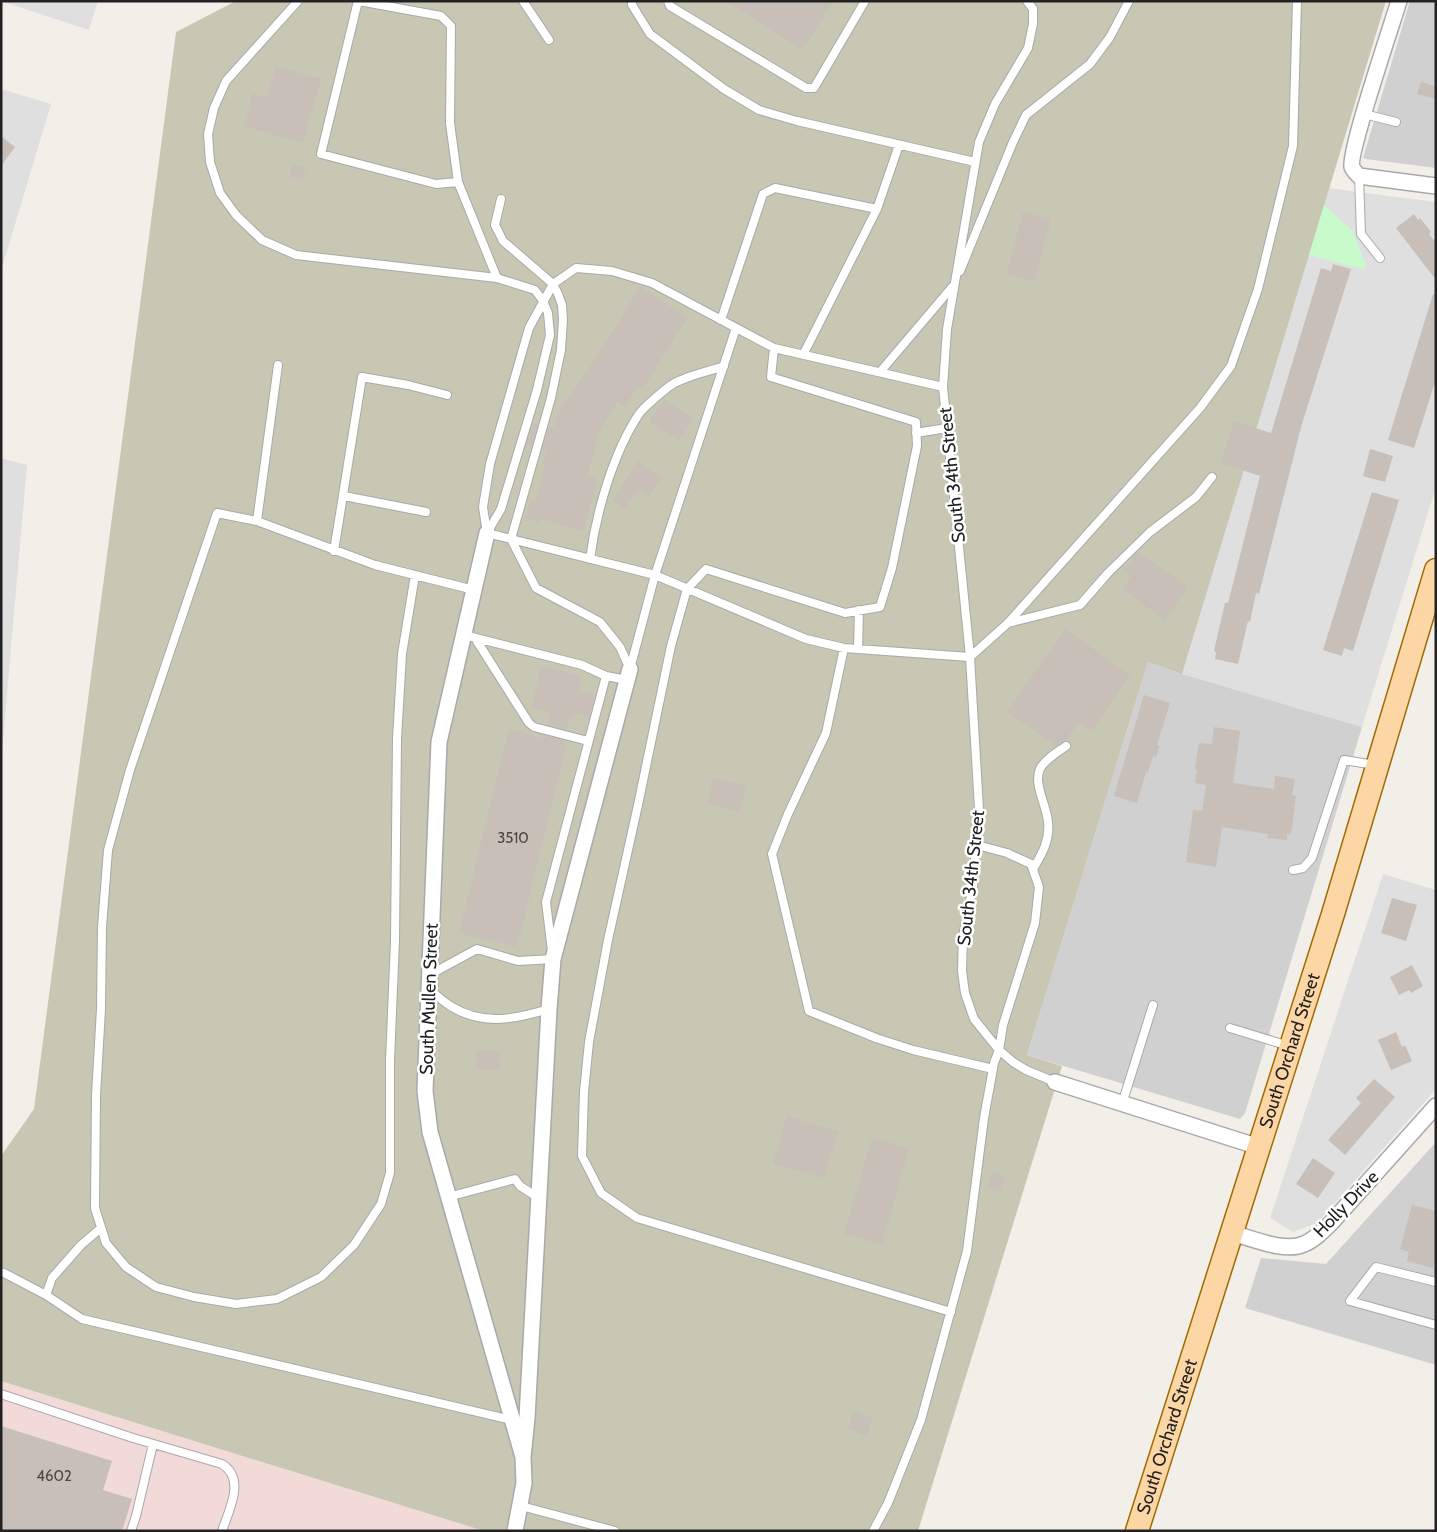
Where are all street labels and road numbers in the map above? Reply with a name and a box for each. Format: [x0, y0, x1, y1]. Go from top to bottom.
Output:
street label: South 34th Street [934, 406, 970, 544]
street label: South 34th Street [953, 809, 989, 947]
street label: South Mullen Street [415, 923, 443, 1075]
street label: South Orchard Street [1255, 970, 1325, 1131]
street label: Holly Drive [1309, 1166, 1383, 1242]
street label: South Orchard Street [1132, 1356, 1202, 1517]

